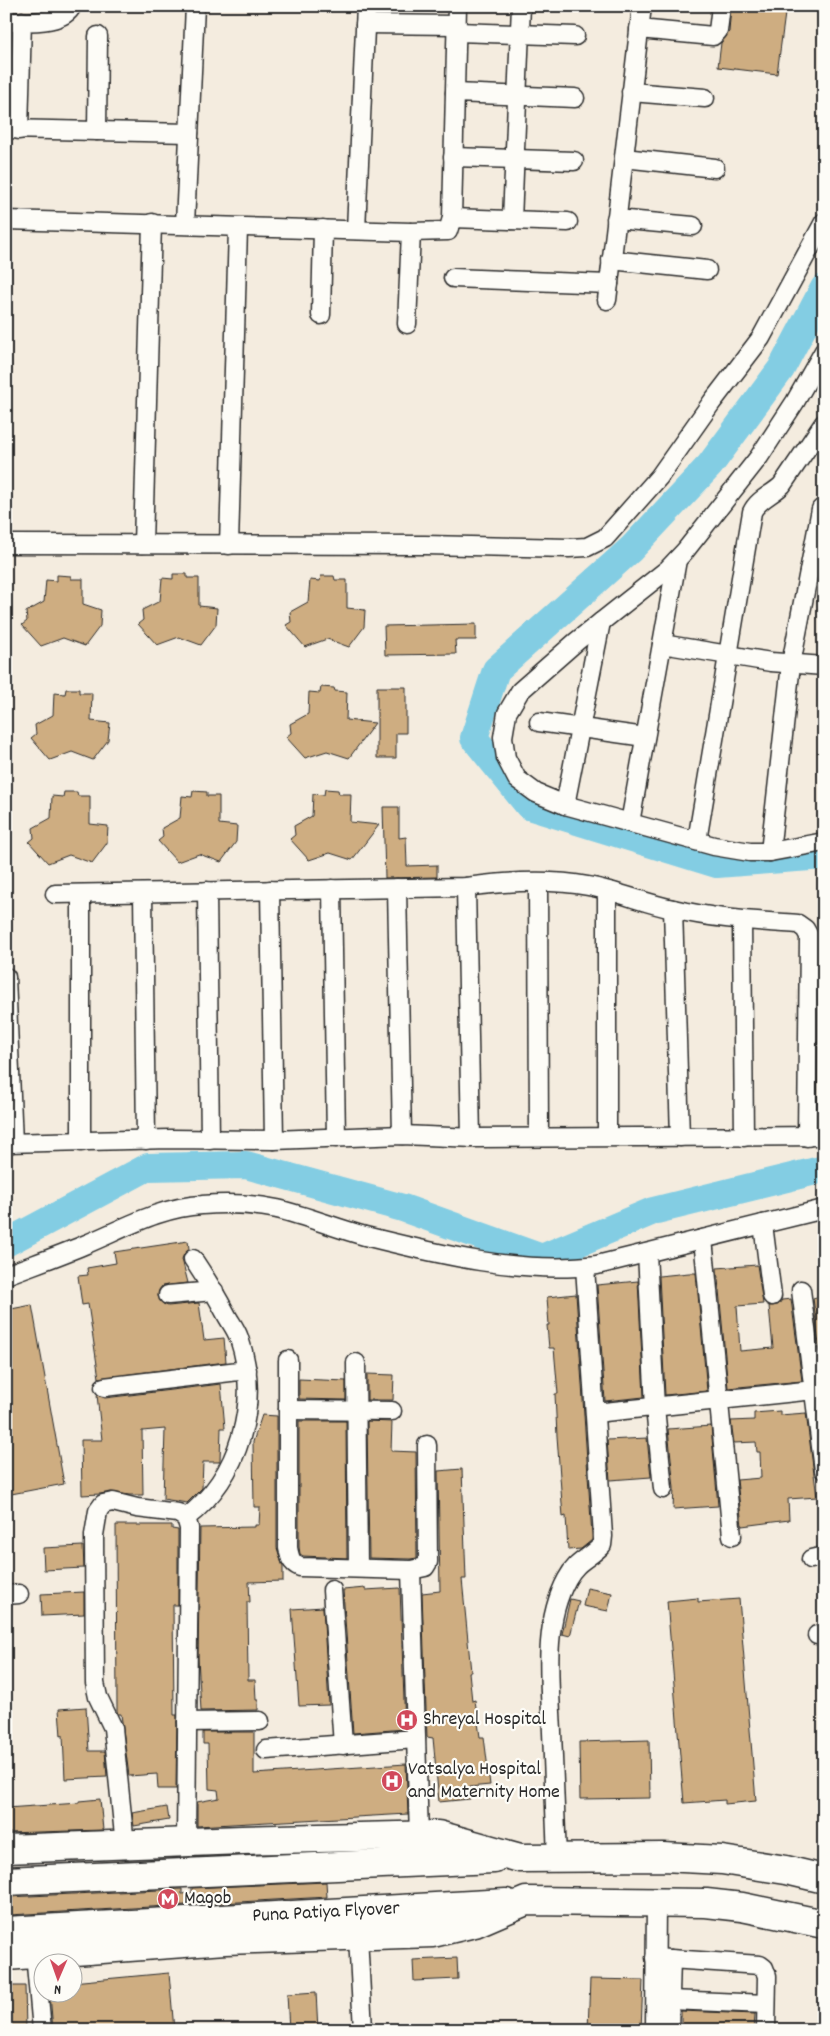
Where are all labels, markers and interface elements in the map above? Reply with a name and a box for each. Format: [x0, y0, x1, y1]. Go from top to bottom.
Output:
place label: Shreyal Hospital [423, 1706, 546, 1734]
hospital icon: Shreyal Hospital [395, 1708, 419, 1732]
place label: Vatsalya Hospital and Maternity Home [408, 1756, 560, 1807]
hospital icon: Vatsalya Hospital and Maternity Home [380, 1769, 404, 1793]
place label: Magob [184, 1885, 231, 1913]
metro station icon: Magob [156, 1887, 180, 1911]
street label: Puna Patiya Flyover [252, 1895, 401, 1931]
north arrow [32, 1954, 82, 2004]
text: N [54, 1979, 61, 1999]

